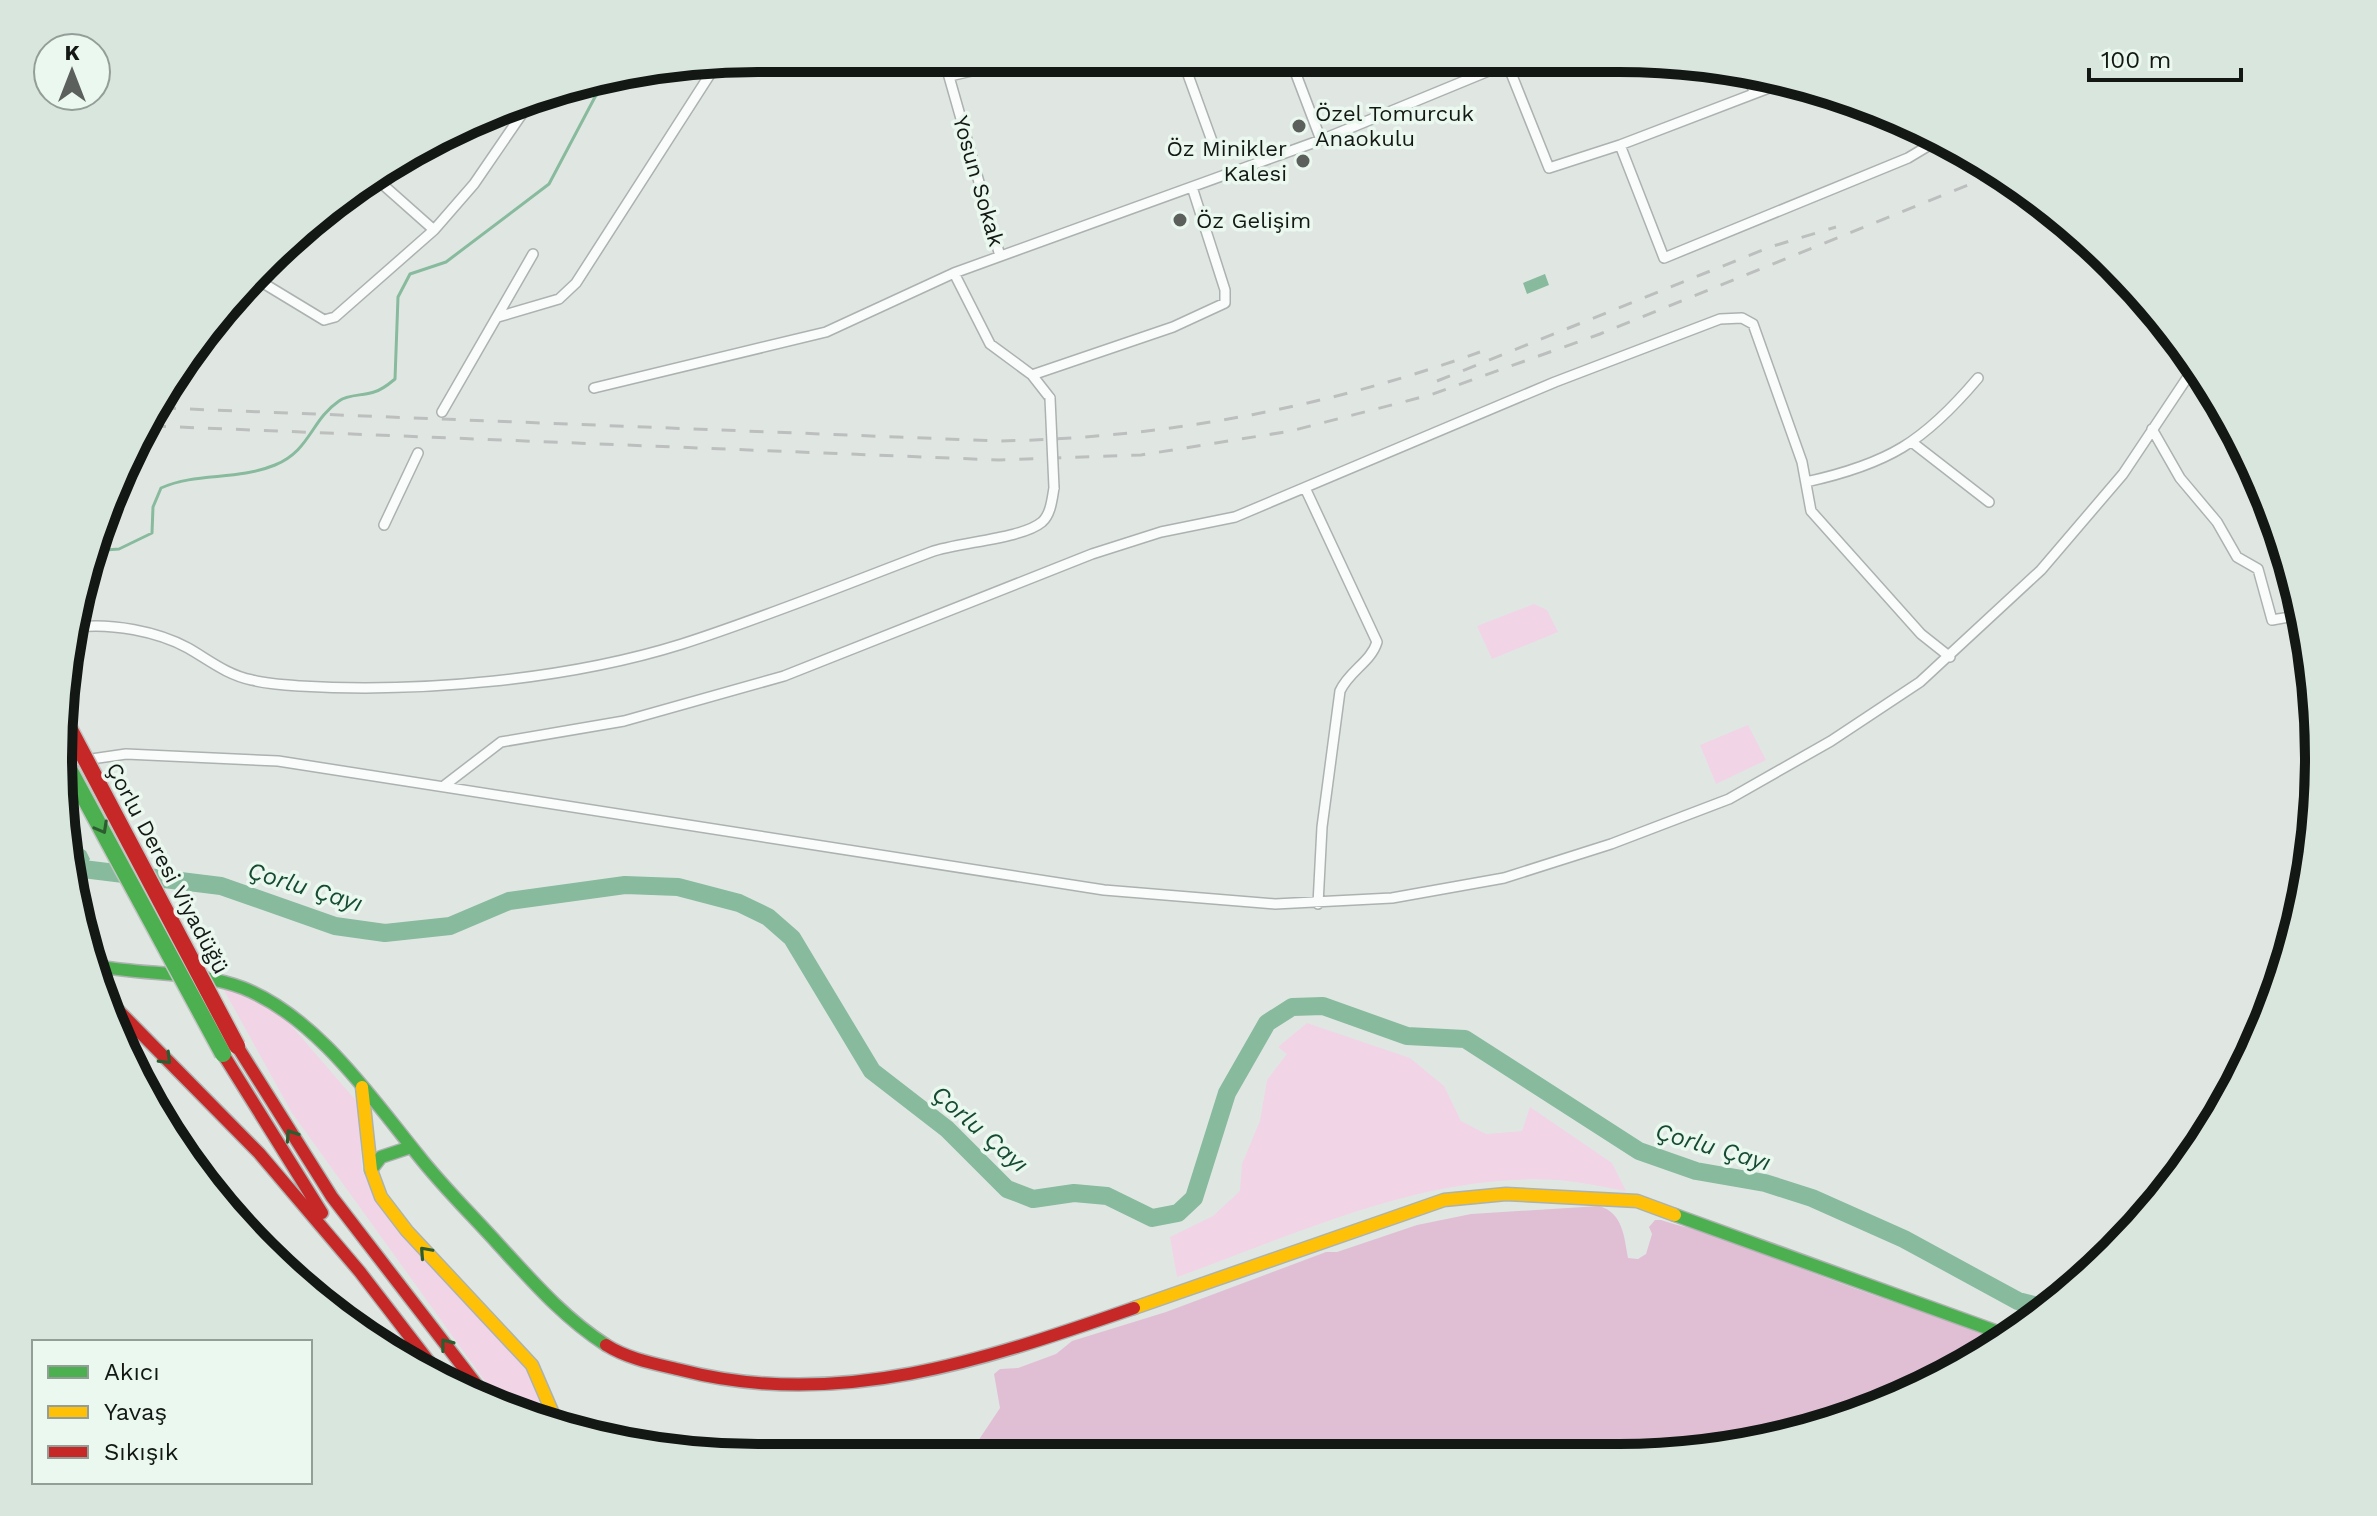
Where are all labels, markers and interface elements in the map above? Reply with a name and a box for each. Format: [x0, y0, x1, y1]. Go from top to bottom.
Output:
north arrow [32, 32, 112, 112]
scale bar [2089, 32, 2241, 82]
text: K [64, 40, 80, 65]
text: 100 m [2101, 46, 2171, 74]
place label: Özel Tomurcuk Anaokulu [1315, 101, 1474, 151]
street label: Yosun Sokak [948, 113, 1009, 249]
marker: Özel Tomurcuk Anaokulu [1290, 117, 1308, 135]
place label: Öz Minikler Kalesi [1166, 136, 1287, 186]
marker: Öz Minikler Kalesi [1294, 152, 1312, 170]
place label: Öz Gelişim [1196, 208, 1311, 233]
marker: Öz Gelişim [1171, 211, 1189, 229]
street label: Çorlu Deresi Viyadüğü [101, 758, 234, 978]
one-way arrow [92, 819, 108, 834]
water label: Çorlu Çayı [244, 856, 366, 918]
one-way arrow [156, 1049, 171, 1064]
water label: Çorlu Çayı [926, 1080, 1034, 1178]
water label: Çorlu Çayı [1652, 1117, 1774, 1177]
one-way arrow [286, 1129, 301, 1144]
one-way arrow [420, 1247, 435, 1261]
one-way arrow [441, 1339, 456, 1353]
legend [32, 1340, 312, 1484]
text: Akıcı [104, 1358, 160, 1386]
text: Yavaş [104, 1398, 167, 1426]
text: Sıkışık [104, 1438, 179, 1466]

